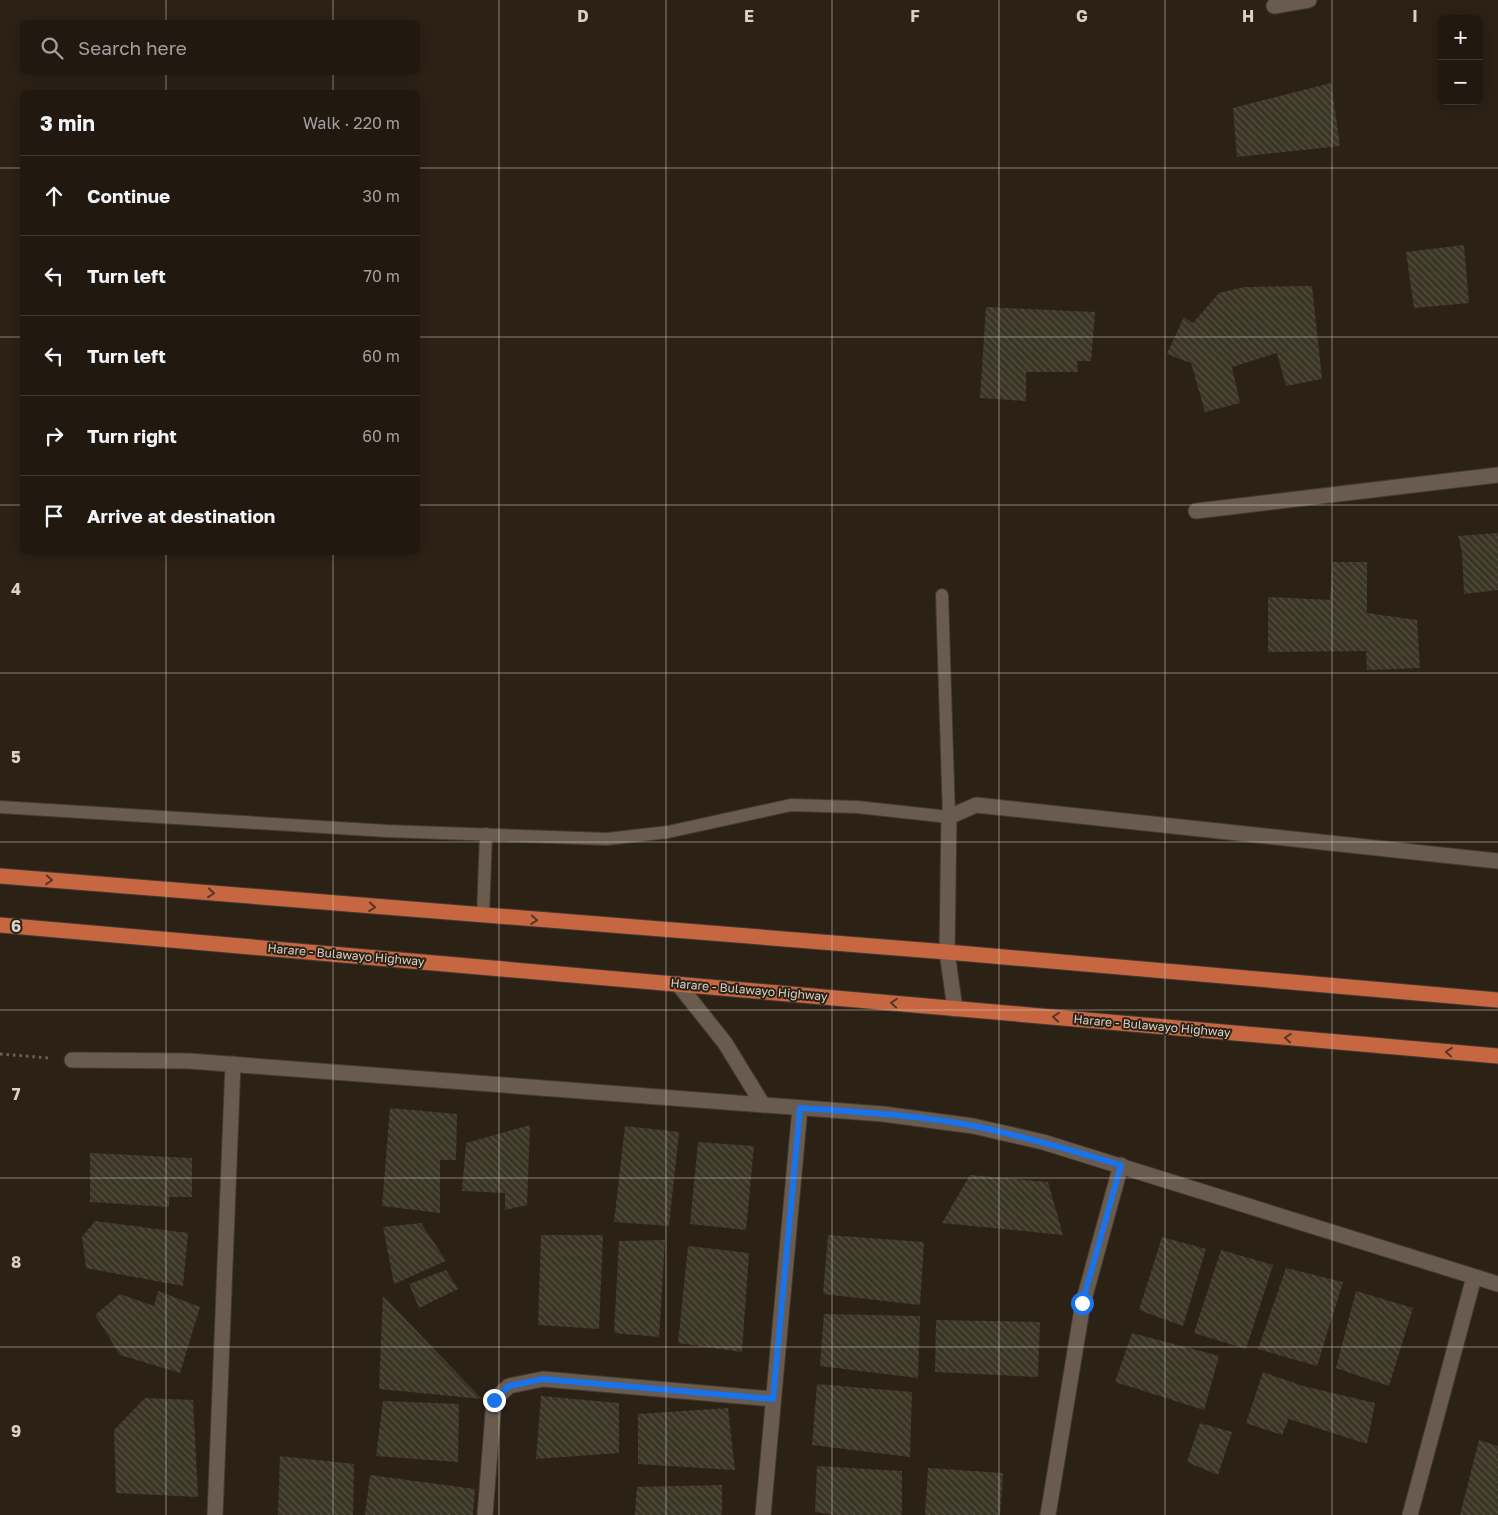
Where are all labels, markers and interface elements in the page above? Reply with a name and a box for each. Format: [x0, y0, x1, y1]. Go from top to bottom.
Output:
text: D [577, 6, 589, 26]
text: E [744, 6, 754, 26]
text: F [910, 6, 920, 26]
text: G [1076, 6, 1088, 26]
text: H [1242, 6, 1254, 26]
text: I [1412, 6, 1418, 26]
map controls [1438, 15, 1483, 105]
button: + [1438, 15, 1483, 60]
search box [20, 20, 420, 75]
icon: search [38, 34, 66, 62]
text: Search here [78, 36, 187, 59]
button: − [1438, 60, 1483, 105]
text: 3 min [40, 110, 95, 136]
text: Walk · 220 m [303, 113, 400, 133]
icon: ahead [40, 182, 68, 210]
text: Continue [87, 184, 170, 207]
text: 30 m [363, 186, 400, 206]
icon: left [40, 262, 68, 290]
text: Turn left [87, 264, 166, 287]
text: 70 m [363, 266, 400, 286]
icon: left [40, 342, 68, 370]
text: Turn left [87, 344, 166, 367]
text: 60 m [362, 346, 400, 366]
icon: right [40, 422, 68, 450]
text: Turn right [87, 424, 177, 447]
text: 60 m [362, 426, 400, 446]
icon: arrive [40, 502, 68, 530]
text: Arrive at destination [87, 504, 275, 527]
text: 4 [11, 579, 21, 599]
text: 5 [11, 747, 21, 767]
one-way arrow [45, 874, 53, 885]
one-way arrow [207, 888, 215, 899]
one-way arrow [369, 901, 377, 912]
one-way arrow [531, 915, 539, 926]
text: 6 [11, 916, 21, 936]
street label: Harare - Bulawayo Highway [267, 940, 425, 969]
street label: Harare - Bulawayo Highway [670, 975, 828, 1004]
one-way arrow [890, 998, 898, 1009]
street label: Harare - Bulawayo Highway [1073, 1011, 1231, 1040]
one-way arrow [1052, 1012, 1060, 1023]
one-way arrow [1283, 1033, 1291, 1044]
one-way arrow [1445, 1047, 1453, 1058]
text: 7 [12, 1084, 21, 1104]
text: 8 [11, 1252, 21, 1272]
route start [1071, 1292, 1094, 1315]
route end [483, 1389, 506, 1412]
text: 9 [11, 1421, 21, 1441]

